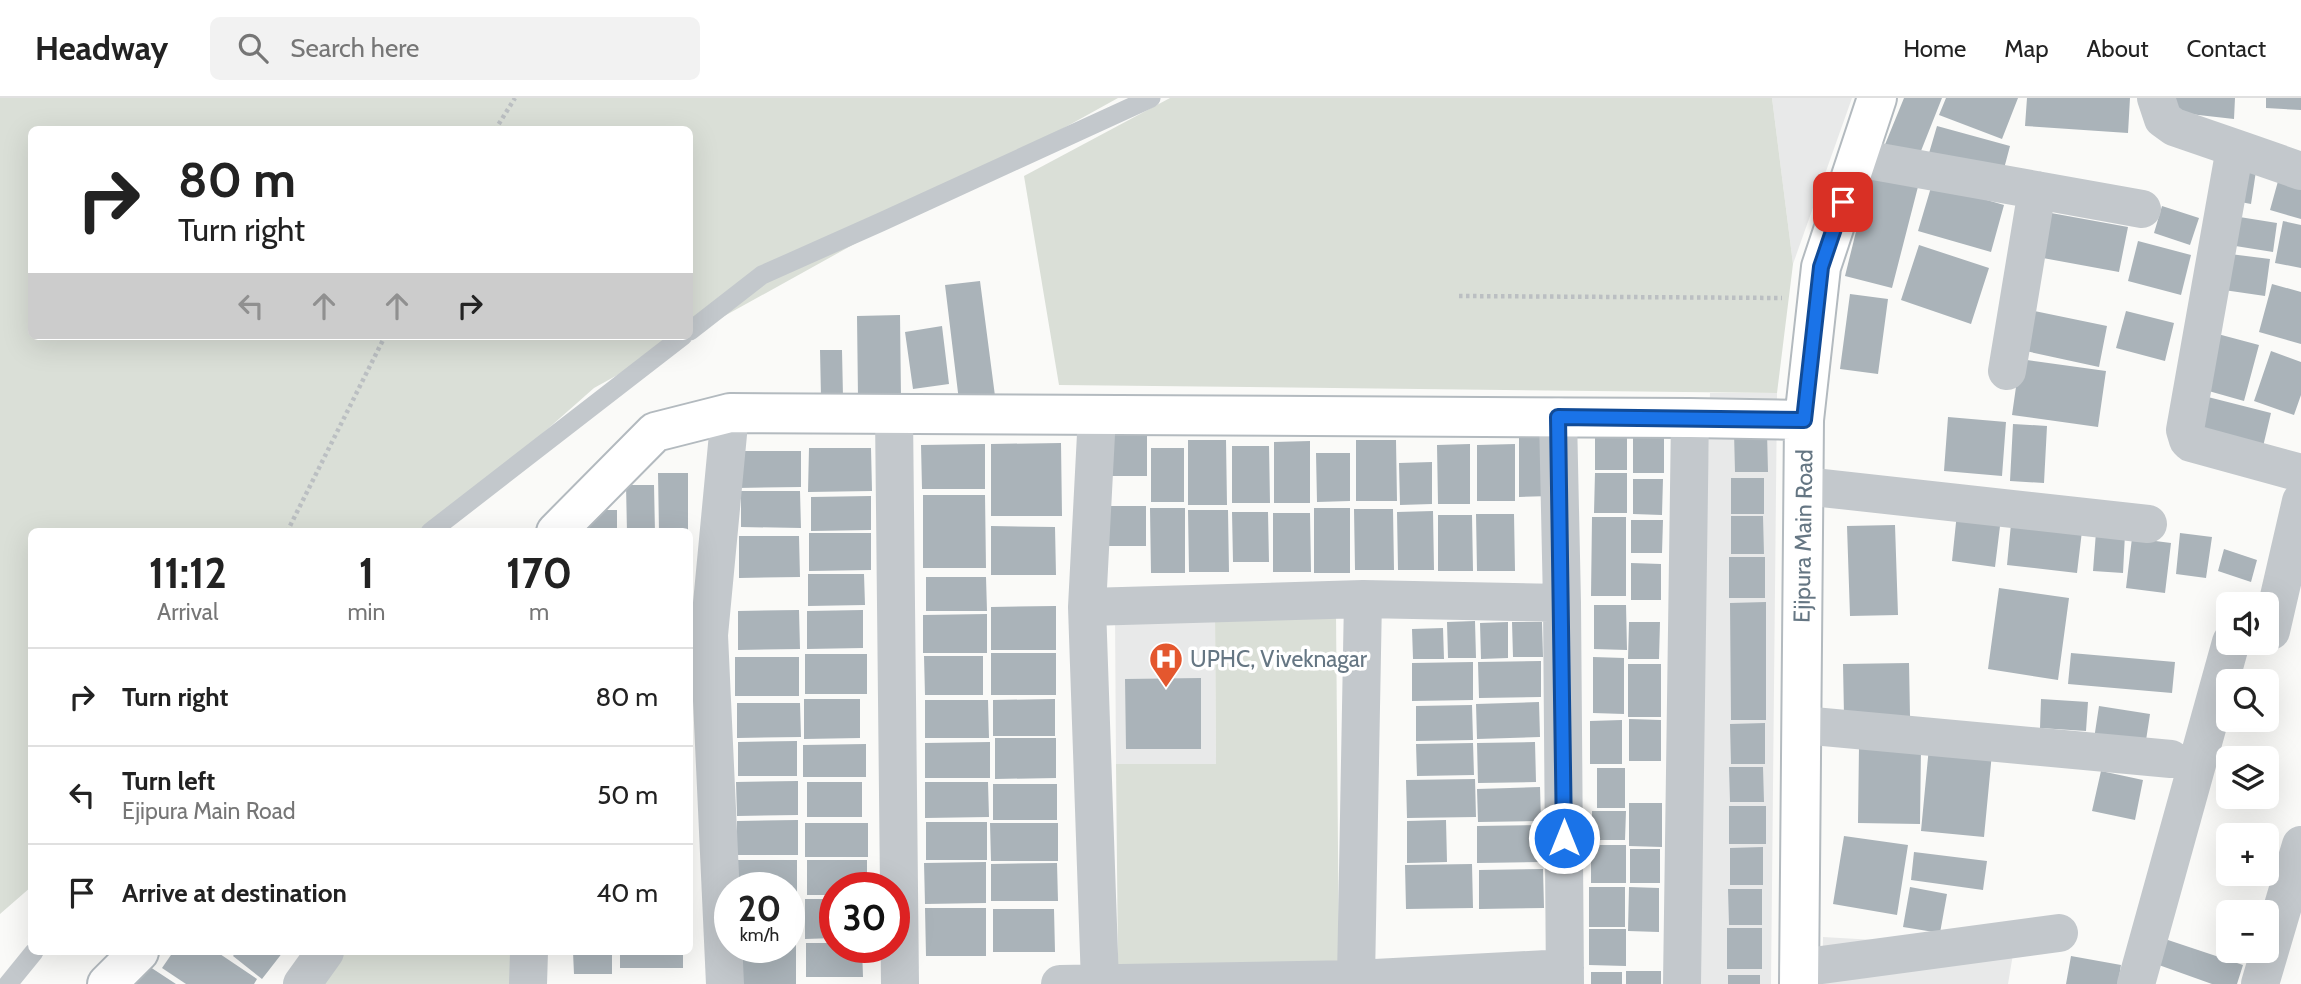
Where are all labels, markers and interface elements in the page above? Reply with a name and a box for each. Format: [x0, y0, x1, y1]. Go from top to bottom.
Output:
search box [210, 17, 700, 80]
text: Headway [35, 28, 168, 68]
icon: search [234, 29, 272, 67]
text: Search here [290, 32, 419, 64]
text: Home [1903, 34, 1966, 63]
text: Map [2004, 34, 2049, 63]
text: About [2087, 34, 2149, 63]
text: Contact [2187, 34, 2266, 63]
text: 80 m [178, 150, 296, 209]
icon: right [63, 154, 154, 245]
pin [1813, 172, 1873, 232]
icon: arrive [1824, 183, 1862, 221]
text: Turn right [178, 210, 305, 249]
icon: left [232, 287, 270, 325]
icon: ahead [305, 287, 343, 325]
icon: ahead [378, 287, 416, 325]
icon: right [451, 287, 489, 325]
street label: Ejipura Main Road [1787, 449, 1819, 623]
text: 11:12 [149, 547, 227, 599]
text: 1 [359, 547, 374, 599]
text: 170 [506, 547, 572, 599]
map controls [2216, 592, 2279, 963]
button: sound [2216, 592, 2279, 655]
text: Arrival [157, 598, 218, 626]
text: min [347, 598, 385, 626]
text: m [529, 598, 549, 626]
hospital icon: UPHC, Viveknagar [1147, 640, 1185, 689]
place label: UPHC, Viveknagar [1190, 645, 1368, 673]
button: search [2216, 669, 2279, 732]
icon: right [63, 678, 101, 716]
text: Turn right [122, 681, 228, 713]
text: 80 m [595, 681, 658, 713]
button: layers [2216, 746, 2279, 809]
text: Turn left [122, 765, 215, 797]
icon: left [63, 776, 101, 814]
text: 50 m [597, 779, 658, 811]
text: Ejipura Main Road [122, 797, 296, 825]
position arrow [1527, 801, 1601, 875]
button: + [2216, 823, 2279, 886]
speed limit sign: 30 [819, 872, 910, 963]
icon: arrive [63, 874, 101, 912]
text: Arrive at destination [122, 877, 347, 909]
text: 40 m [596, 877, 658, 909]
text: 20 [738, 887, 781, 930]
button: − [2216, 900, 2279, 963]
text: km/h [740, 924, 779, 946]

